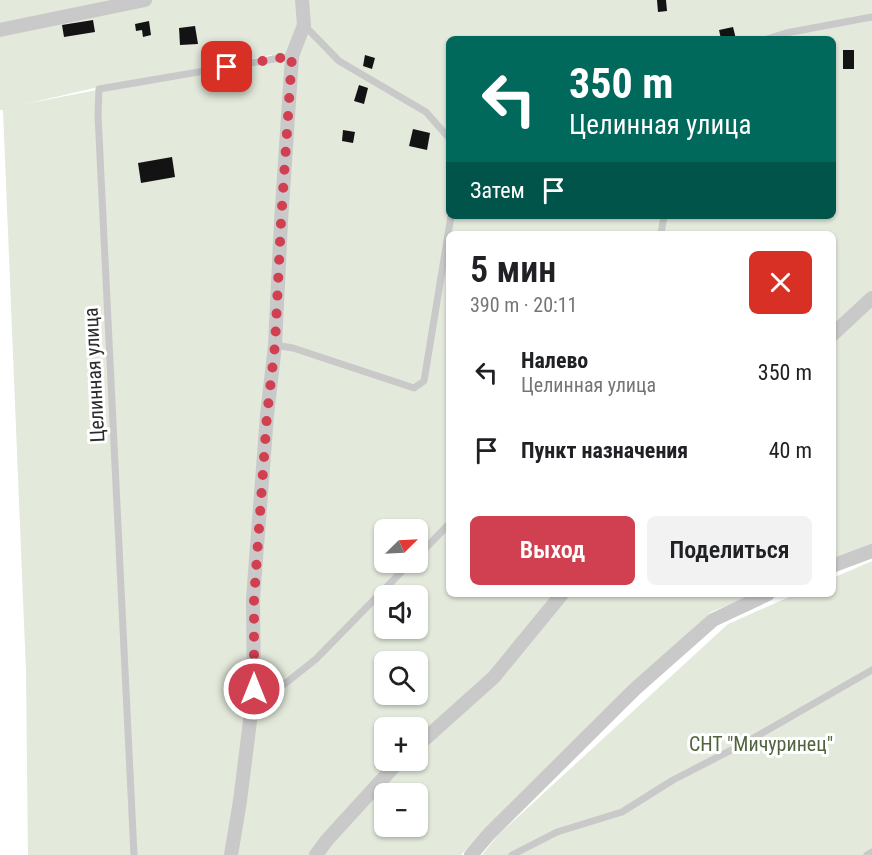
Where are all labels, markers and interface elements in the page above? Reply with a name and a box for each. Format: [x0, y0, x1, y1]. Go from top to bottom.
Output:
pin [201, 41, 252, 92]
icon: arrive [210, 50, 243, 83]
text: 350 m [569, 59, 674, 108]
icon: left [470, 60, 548, 138]
text: Целинная улица [569, 109, 751, 141]
icon: arrive [537, 174, 570, 207]
text: Затем [470, 178, 525, 203]
text: 5 мин [470, 249, 556, 291]
button: close [749, 251, 812, 314]
text: 390 m · 20:11 [470, 293, 577, 317]
street label: Целинная улица [78, 307, 110, 443]
text: Налево [521, 348, 588, 373]
icon: left [470, 356, 503, 389]
text: 350 m [758, 360, 812, 385]
text: Целинная улица [521, 373, 656, 397]
icon: arrive [470, 434, 503, 467]
text: Пункт назначения [521, 438, 688, 463]
text: 40 m [769, 438, 812, 463]
button: Выход [470, 516, 635, 585]
button: Поделиться [647, 516, 812, 585]
north arrow [374, 519, 428, 573]
map controls [374, 519, 428, 837]
button: sound [374, 585, 428, 639]
button: search [374, 651, 428, 705]
position arrow [222, 657, 286, 721]
button: + [374, 717, 428, 771]
park label: СНТ "Мичуринец" [689, 732, 833, 756]
button: − [374, 783, 428, 837]

